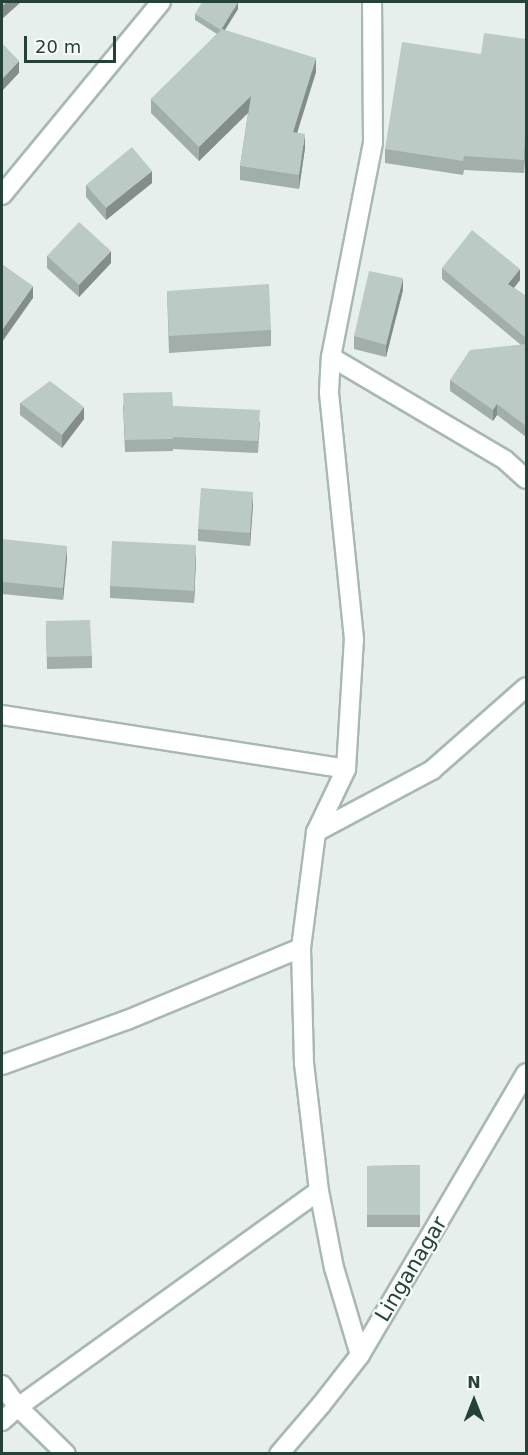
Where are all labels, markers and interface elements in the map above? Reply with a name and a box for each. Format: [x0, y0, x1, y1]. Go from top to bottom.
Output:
scale bar [27, 24, 118, 62]
text: 20 m [35, 36, 81, 57]
street label: Linganagar [370, 1212, 452, 1326]
north arrow [444, 1371, 504, 1431]
text: N [467, 1373, 481, 1392]

